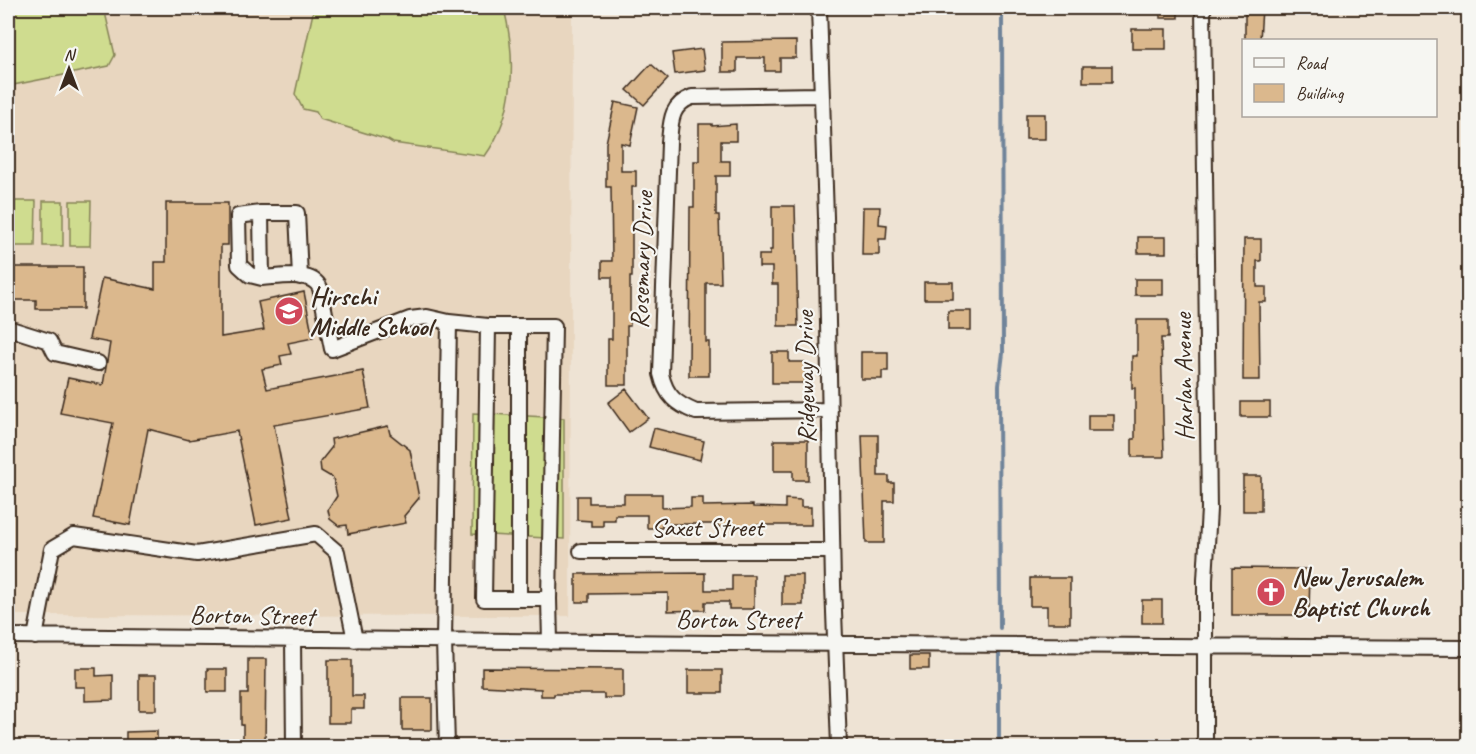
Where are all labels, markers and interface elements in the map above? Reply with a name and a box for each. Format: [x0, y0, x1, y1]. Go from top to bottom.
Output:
north arrow [39, 39, 99, 99]
legend [1242, 39, 1437, 117]
text: N [64, 45, 77, 65]
text: Road [1296, 52, 1329, 74]
text: Building [1296, 82, 1345, 104]
street label: Rosemary Drive [623, 189, 660, 329]
place label: Hirschi Middle School [310, 280, 437, 343]
school or university icon: Hirschi Middle School [273, 295, 305, 327]
street label: Ridgeway Drive [788, 309, 823, 443]
street label: Harlan Avenue [1166, 311, 1201, 441]
street label: Saxet Street [651, 511, 765, 544]
place label: New Jerusalem Baptist Church [1292, 561, 1431, 624]
church icon: New Jerusalem Baptist Church [1255, 576, 1287, 608]
street label: Borton Street [189, 598, 318, 633]
street label: Borton Street [676, 603, 804, 636]

